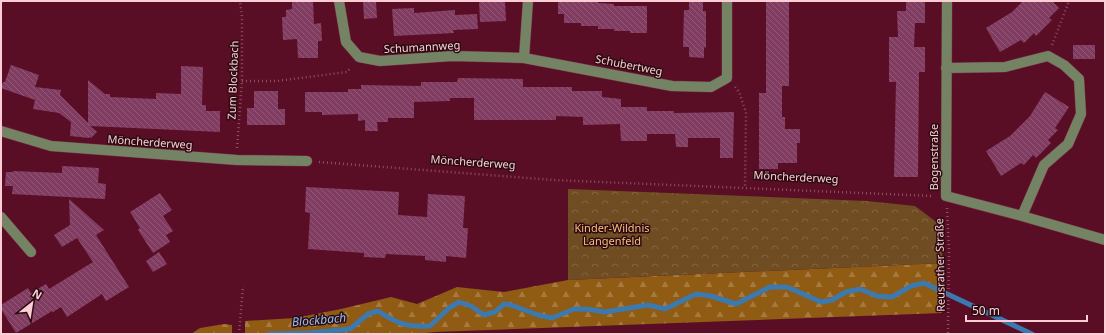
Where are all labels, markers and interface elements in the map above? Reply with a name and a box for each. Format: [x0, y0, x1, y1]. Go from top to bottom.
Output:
street label: Schumannweg [383, 37, 461, 56]
street label: Zum Blockbach [224, 40, 241, 120]
street label: Schubertweg [594, 51, 664, 78]
street label: Bogenstraße [926, 124, 941, 190]
street label: Möncherderweg [107, 131, 193, 152]
street label: Möncherderweg [430, 151, 516, 172]
street label: Möncherderweg [753, 167, 839, 186]
street label: Reusrather Straße [931, 218, 948, 312]
park label: Kinder-Wildnis Langenfeld [574, 220, 650, 248]
north arrow [12, 283, 52, 323]
text: N [30, 285, 45, 303]
scale bar [966, 297, 1087, 323]
text: 50 m [972, 302, 1000, 319]
water label: Blockbach [291, 309, 347, 330]

